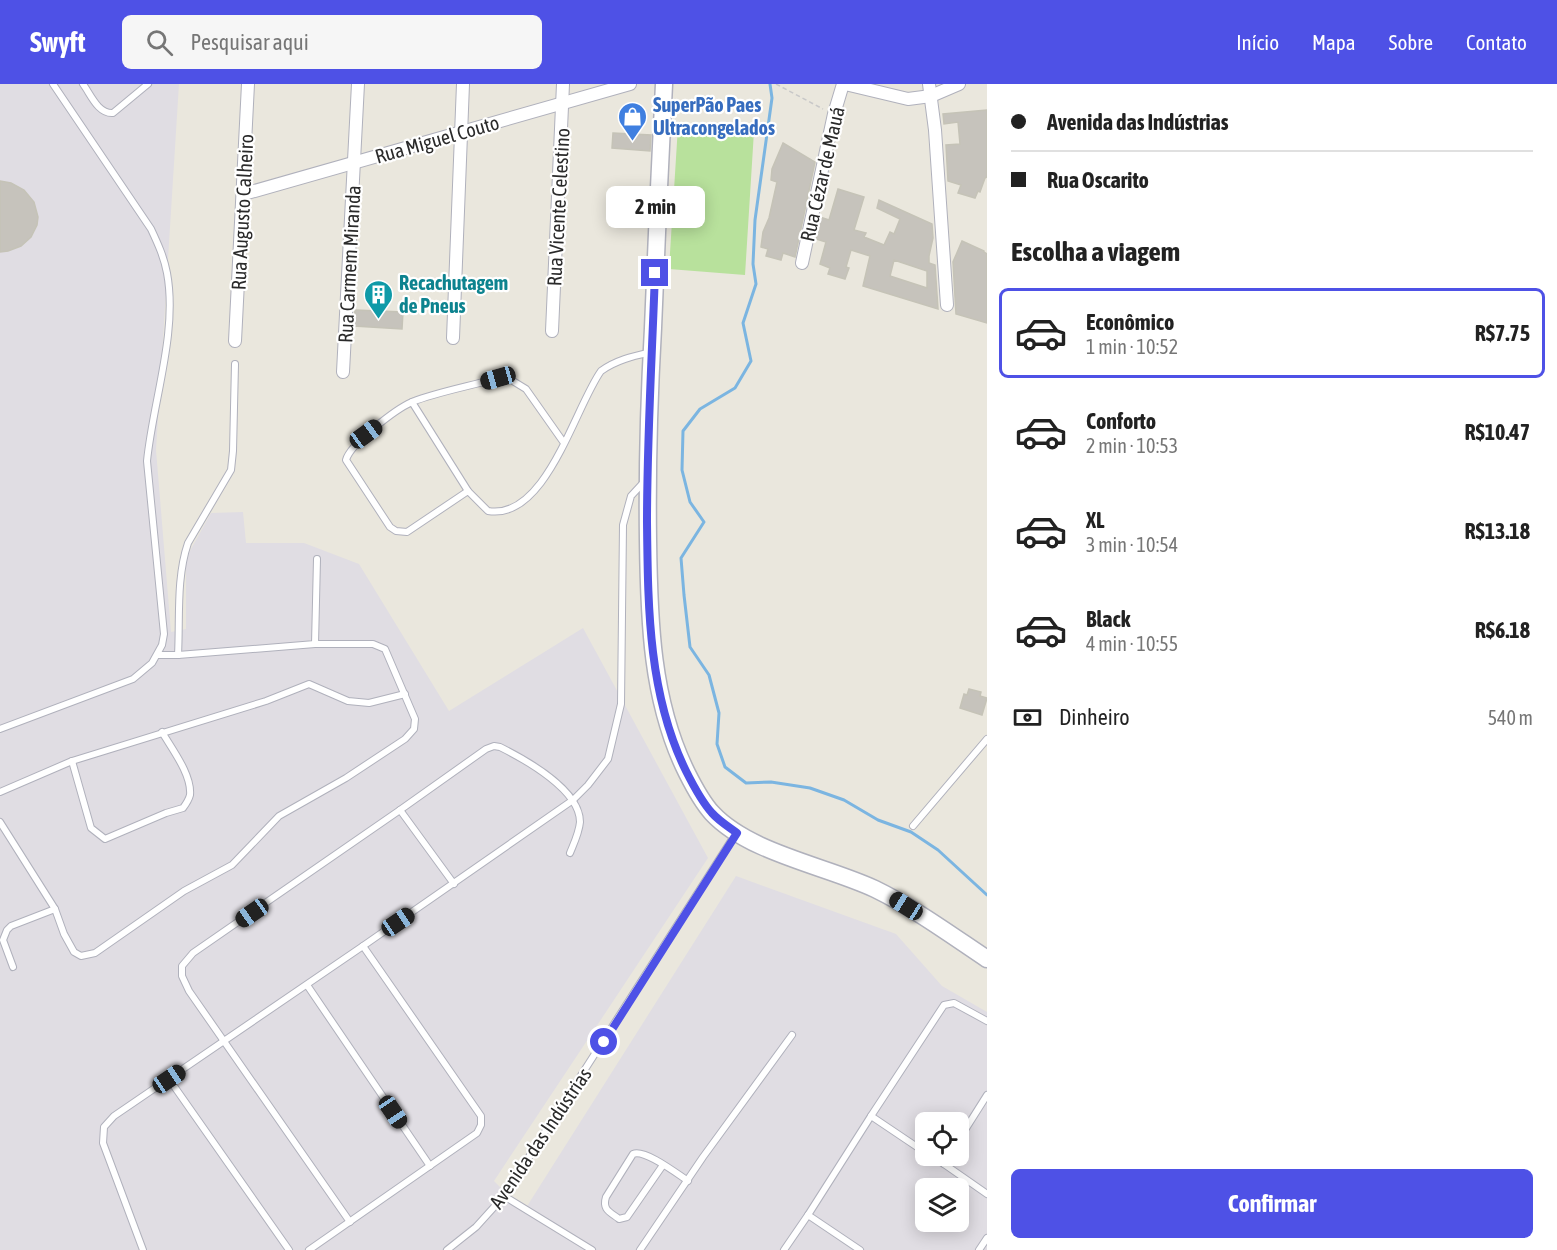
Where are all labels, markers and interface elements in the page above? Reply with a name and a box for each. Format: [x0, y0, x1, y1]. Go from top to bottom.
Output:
search box [122, 15, 542, 69]
text: Swyft [30, 26, 86, 58]
icon: search [143, 26, 176, 59]
text: Pesquisar aqui [191, 29, 309, 55]
text: Início [1236, 30, 1279, 54]
text: Mapa [1312, 30, 1356, 54]
text: Sobre [1389, 30, 1433, 54]
text: Contato [1466, 30, 1527, 54]
place label: SuperPão Paes Ultracongelados [653, 93, 775, 139]
shop icon: SuperPão Paes Ultracongelados [616, 100, 648, 142]
street label: Rua Cézar de Mauá [795, 104, 849, 244]
text: Avenida das Indústrias [1047, 109, 1228, 135]
street label: Rua Miguel Couto [372, 110, 502, 168]
street label: Rua Vicente Celestino [542, 127, 574, 287]
street label: Rua Augusto Calheiro [226, 133, 258, 291]
text: Rua Oscarito [1047, 167, 1149, 193]
street label: Rua Carmem Miranda [333, 185, 365, 343]
callout: 2 min [606, 186, 704, 228]
text: 2 min [635, 195, 676, 218]
text: Escolha a viagem [1011, 236, 1180, 267]
route end [641, 259, 668, 286]
place label: Recachutagem de Pneus [399, 271, 508, 317]
building icon: Recachutagem de Pneus [362, 278, 394, 320]
icon: car [1014, 306, 1068, 360]
text: Econômico [1086, 309, 1174, 335]
text: R$7.75 [1475, 320, 1530, 346]
text: 1 min · 10:52 [1086, 335, 1178, 358]
car [478, 364, 518, 392]
icon: car [1014, 405, 1068, 459]
text: Conforto [1086, 408, 1156, 434]
car [346, 416, 386, 452]
text: R$10.47 [1464, 419, 1530, 445]
text: 2 min · 10:53 [1086, 434, 1178, 457]
icon: car [1014, 504, 1068, 558]
text: XL [1086, 507, 1104, 533]
text: R$13.18 [1464, 518, 1530, 544]
text: 3 min · 10:54 [1086, 533, 1178, 556]
icon: car [1014, 603, 1068, 657]
text: Black [1086, 606, 1130, 632]
text: R$6.18 [1475, 617, 1530, 643]
text: 4 min · 10:55 [1086, 632, 1178, 655]
icon: cash [1011, 701, 1044, 734]
text: Dinheiro [1059, 704, 1130, 730]
text: 540 m [1488, 706, 1533, 729]
car [886, 889, 926, 923]
car [232, 895, 272, 931]
car [378, 904, 418, 940]
route start [590, 1028, 617, 1055]
car [149, 1061, 189, 1097]
street label: Avenida das Indústrias [484, 1063, 596, 1213]
car [375, 1092, 411, 1132]
map controls [915, 1112, 969, 1232]
button: locate [915, 1112, 969, 1166]
button: Confirmar [1011, 1169, 1533, 1238]
button: layers [915, 1178, 969, 1232]

